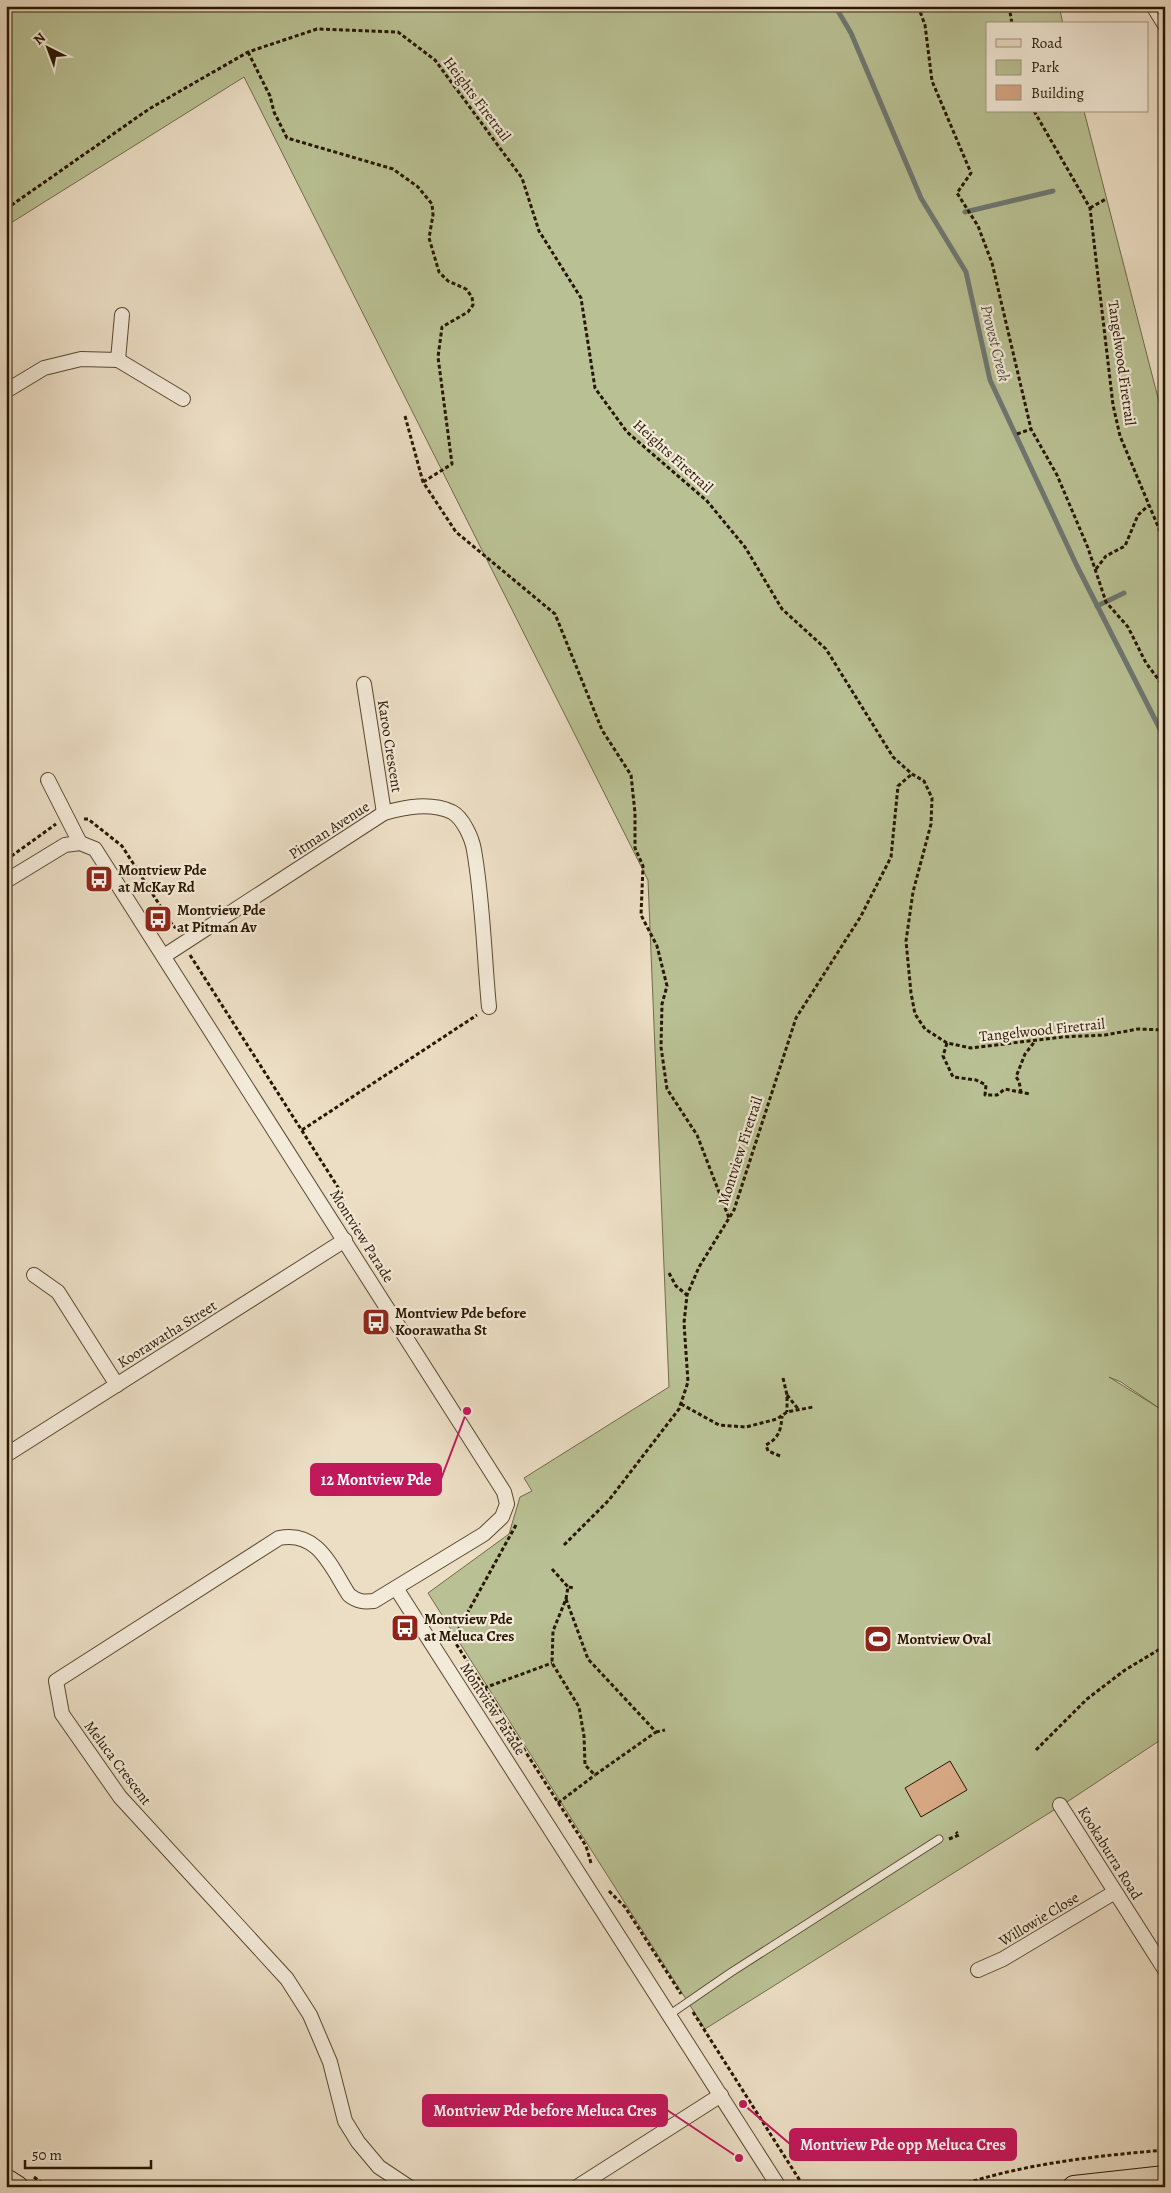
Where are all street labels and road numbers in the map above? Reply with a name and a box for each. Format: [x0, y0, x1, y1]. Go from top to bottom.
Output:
street label: Heights Firetrail [439, 53, 516, 146]
street label: Tangelwood Firetrail [1103, 299, 1141, 427]
street label: Heights Firetrail [629, 415, 717, 497]
street label: Karoo Crescent [373, 698, 407, 794]
street label: Pitman Avenue [285, 796, 374, 864]
street label: Tangelwood Firetrail [978, 1013, 1106, 1047]
street label: Montview Firetrail [713, 1094, 767, 1208]
street label: Montview Parade [325, 1186, 399, 1287]
street label: Koorawatha Street [114, 1295, 220, 1373]
street label: Montview Parade [456, 1659, 531, 1759]
street label: Meluca Crescent [80, 1717, 156, 1809]
street label: Kookaburra Road [1073, 1803, 1147, 1904]
street label: Willowie Close [994, 1887, 1083, 1951]

